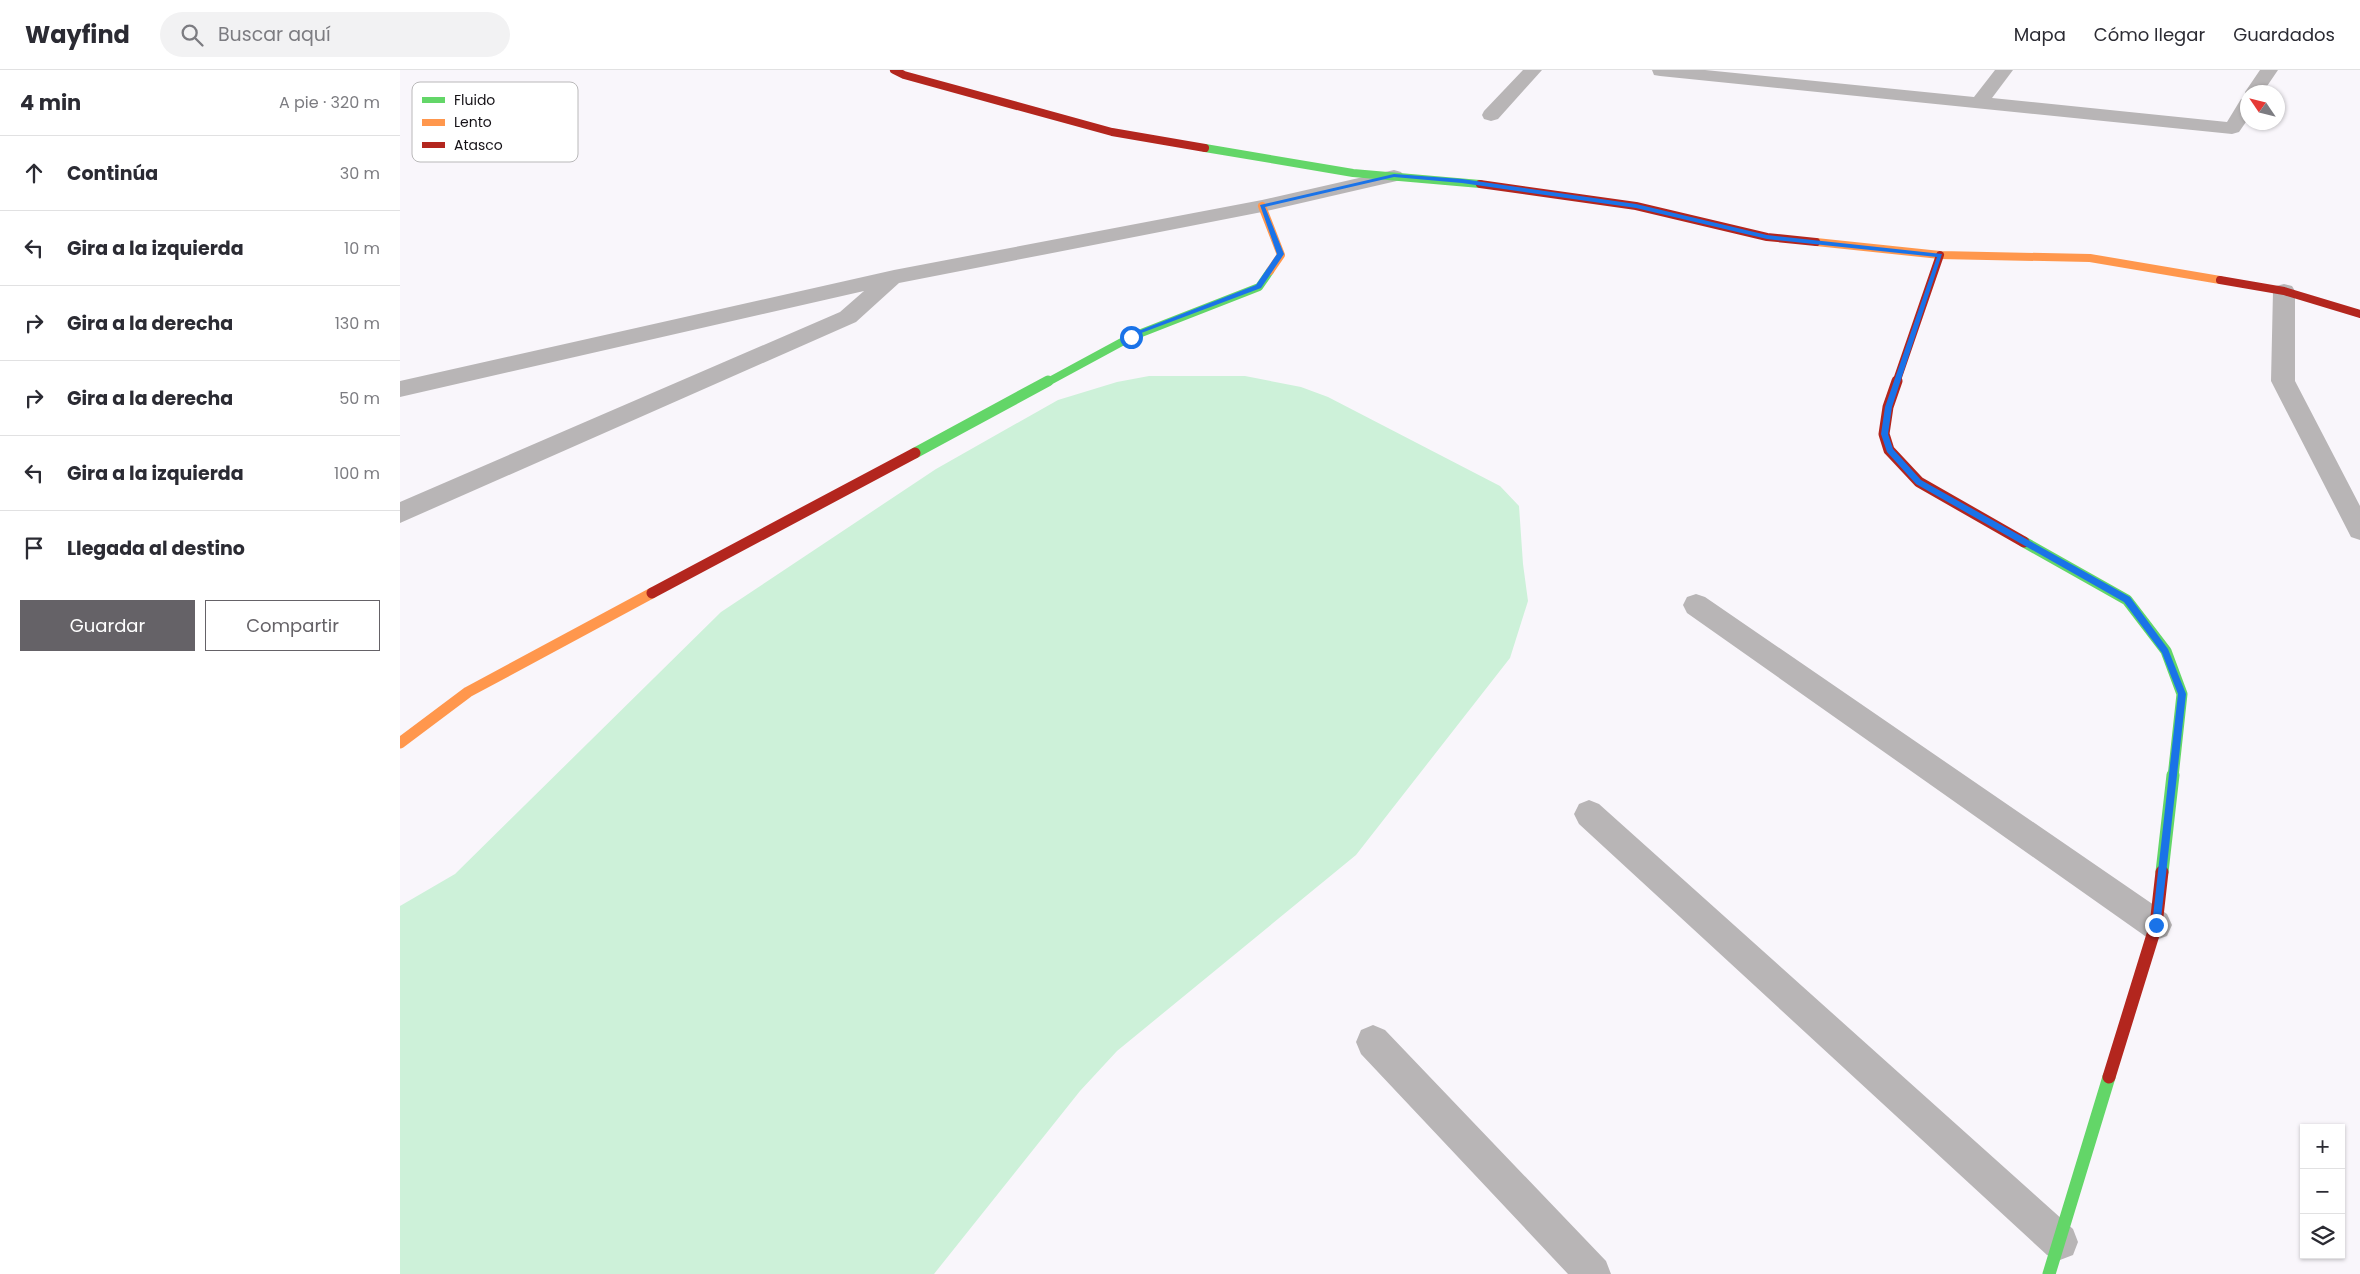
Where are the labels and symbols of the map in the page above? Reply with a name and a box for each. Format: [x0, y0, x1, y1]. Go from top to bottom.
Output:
legend [412, 82, 578, 162]
north arrow [2240, 85, 2285, 130]
text: Fluido [454, 90, 495, 110]
text: Lento [454, 112, 492, 132]
text: Atasco [454, 135, 503, 155]
route start [1120, 326, 1143, 349]
route end [2145, 914, 2168, 937]

